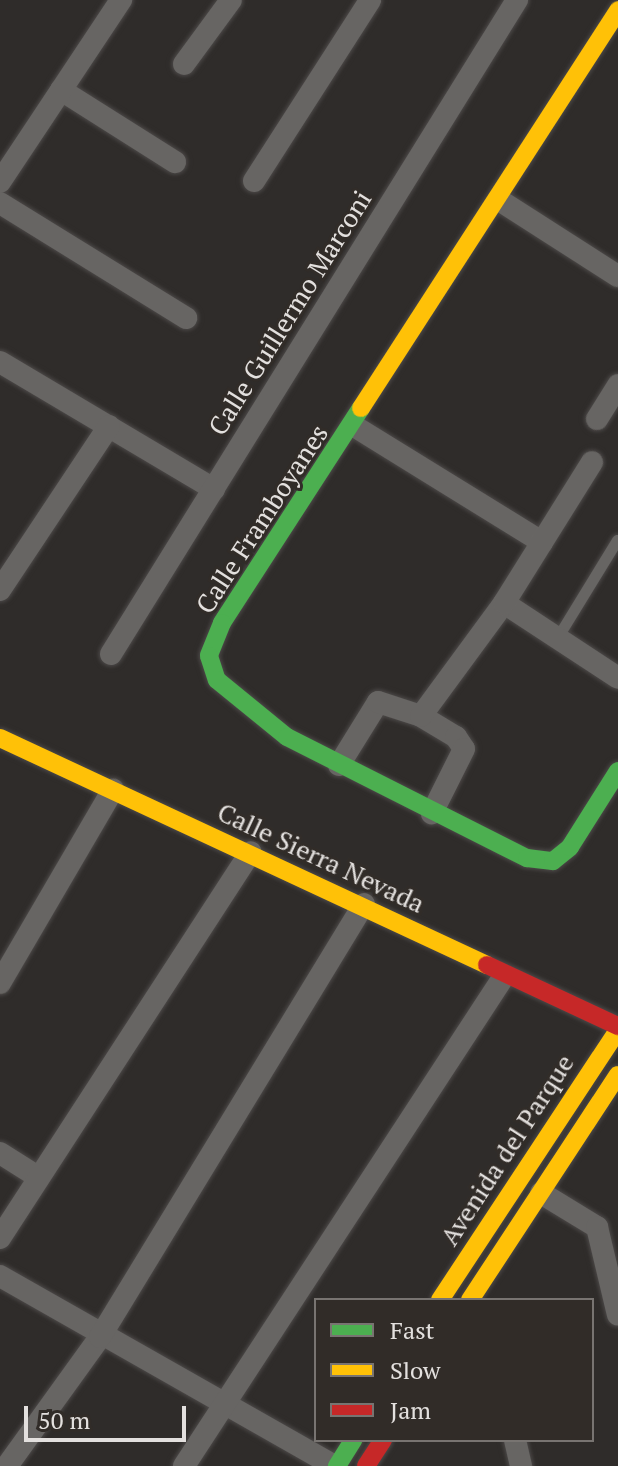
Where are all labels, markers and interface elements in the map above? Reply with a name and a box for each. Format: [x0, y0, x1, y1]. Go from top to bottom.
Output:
street label: Calle Guillermo Marconi [202, 185, 378, 441]
street label: Calle Framboyanes [189, 419, 335, 619]
street label: Calle Sierra Nevada [213, 796, 429, 920]
street label: Avenida del Parque [434, 1049, 580, 1251]
legend [314, 1298, 594, 1442]
text: Fast [390, 1314, 434, 1346]
text: Slow [390, 1354, 441, 1386]
scale bar [28, 1390, 190, 1440]
text: Jam [390, 1394, 431, 1426]
text: 50 m [38, 1404, 90, 1436]

